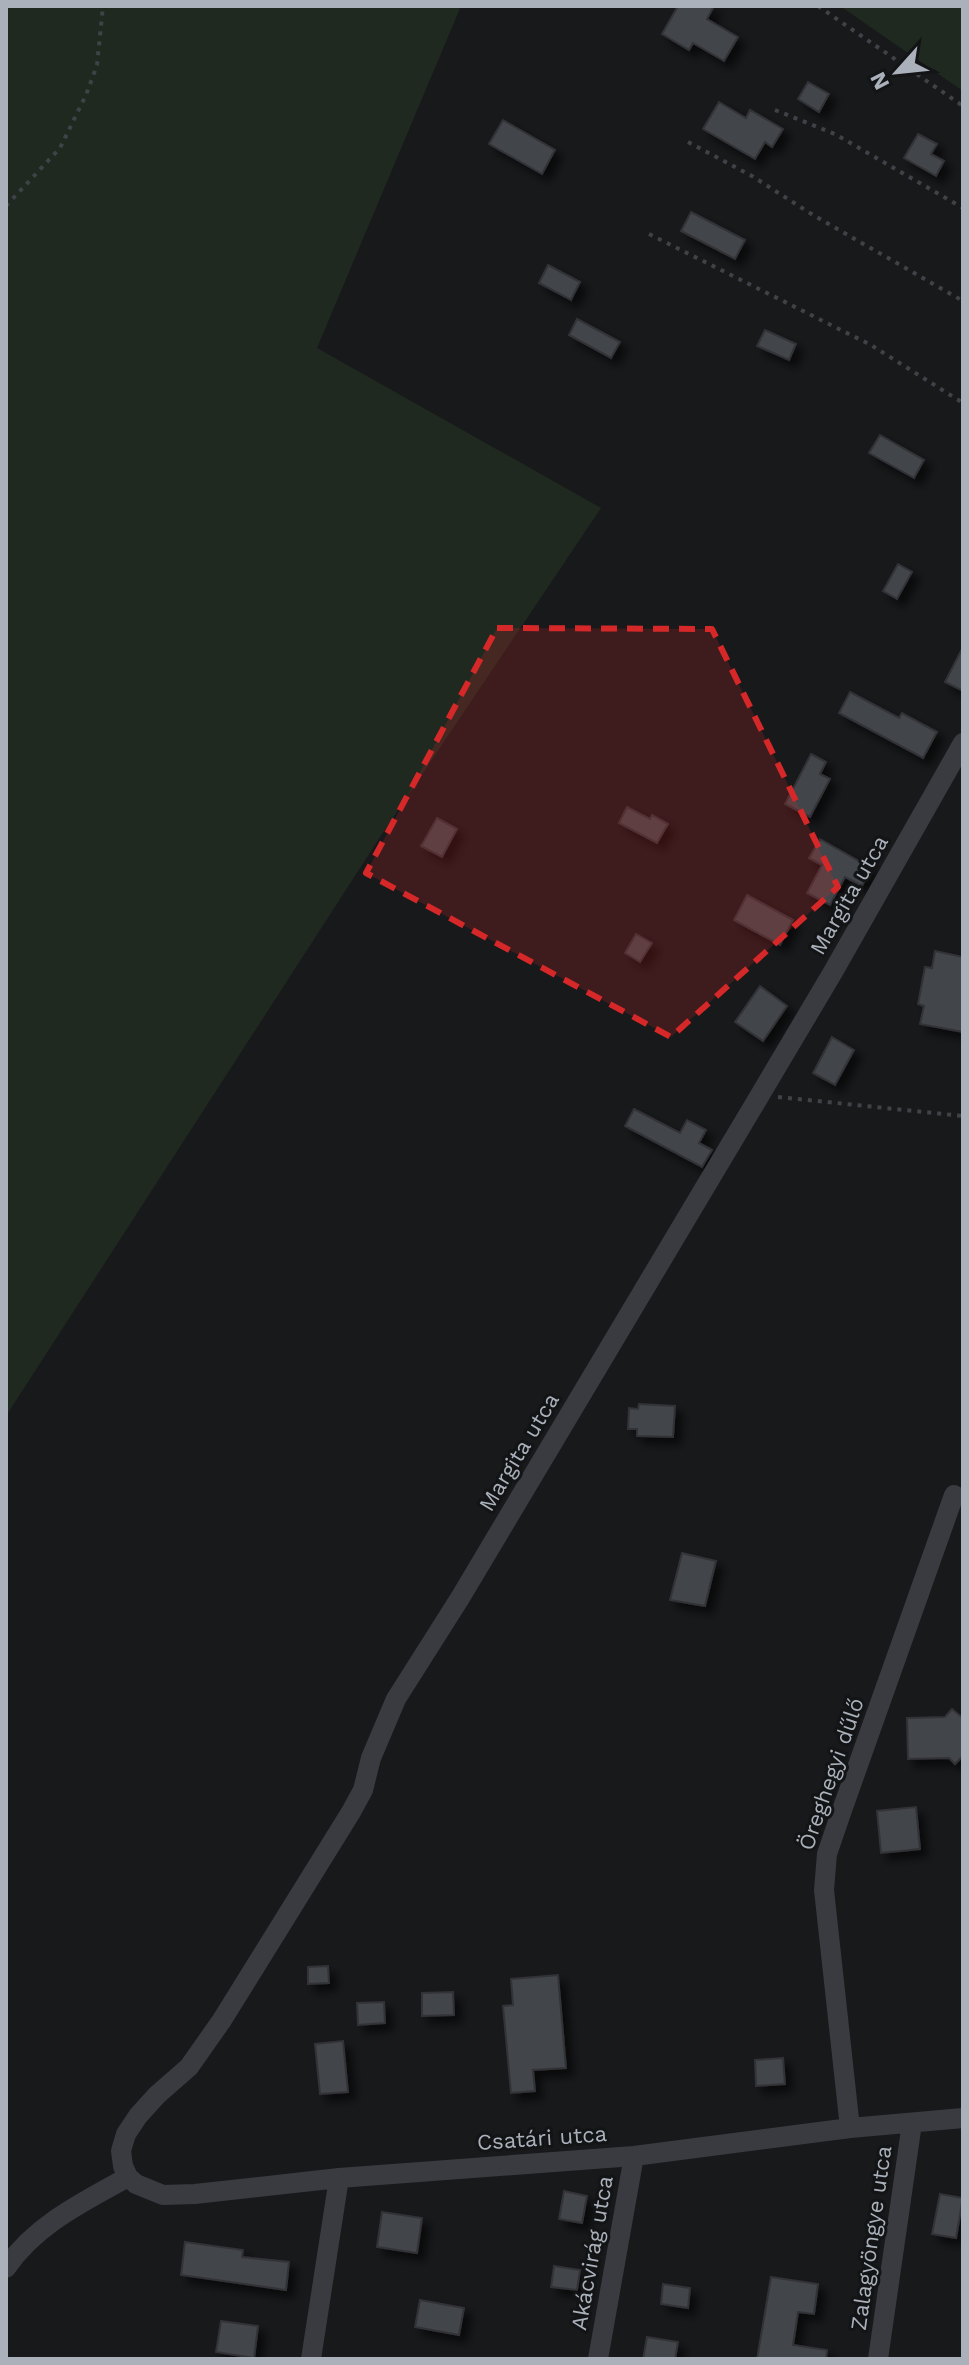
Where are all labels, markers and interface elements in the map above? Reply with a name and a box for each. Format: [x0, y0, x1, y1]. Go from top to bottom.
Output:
north arrow [857, 32, 937, 112]
text: N [865, 68, 894, 94]
street label: Margita utca [805, 831, 893, 959]
street label: Margita utca [474, 1388, 564, 1516]
street label: Öreghegyi dűlő [793, 1695, 869, 1853]
street label: Csatári utca [476, 2121, 608, 2155]
street label: Zalagyöngye utca [846, 2144, 896, 2332]
street label: Akácvirág utca [566, 2174, 618, 2332]

